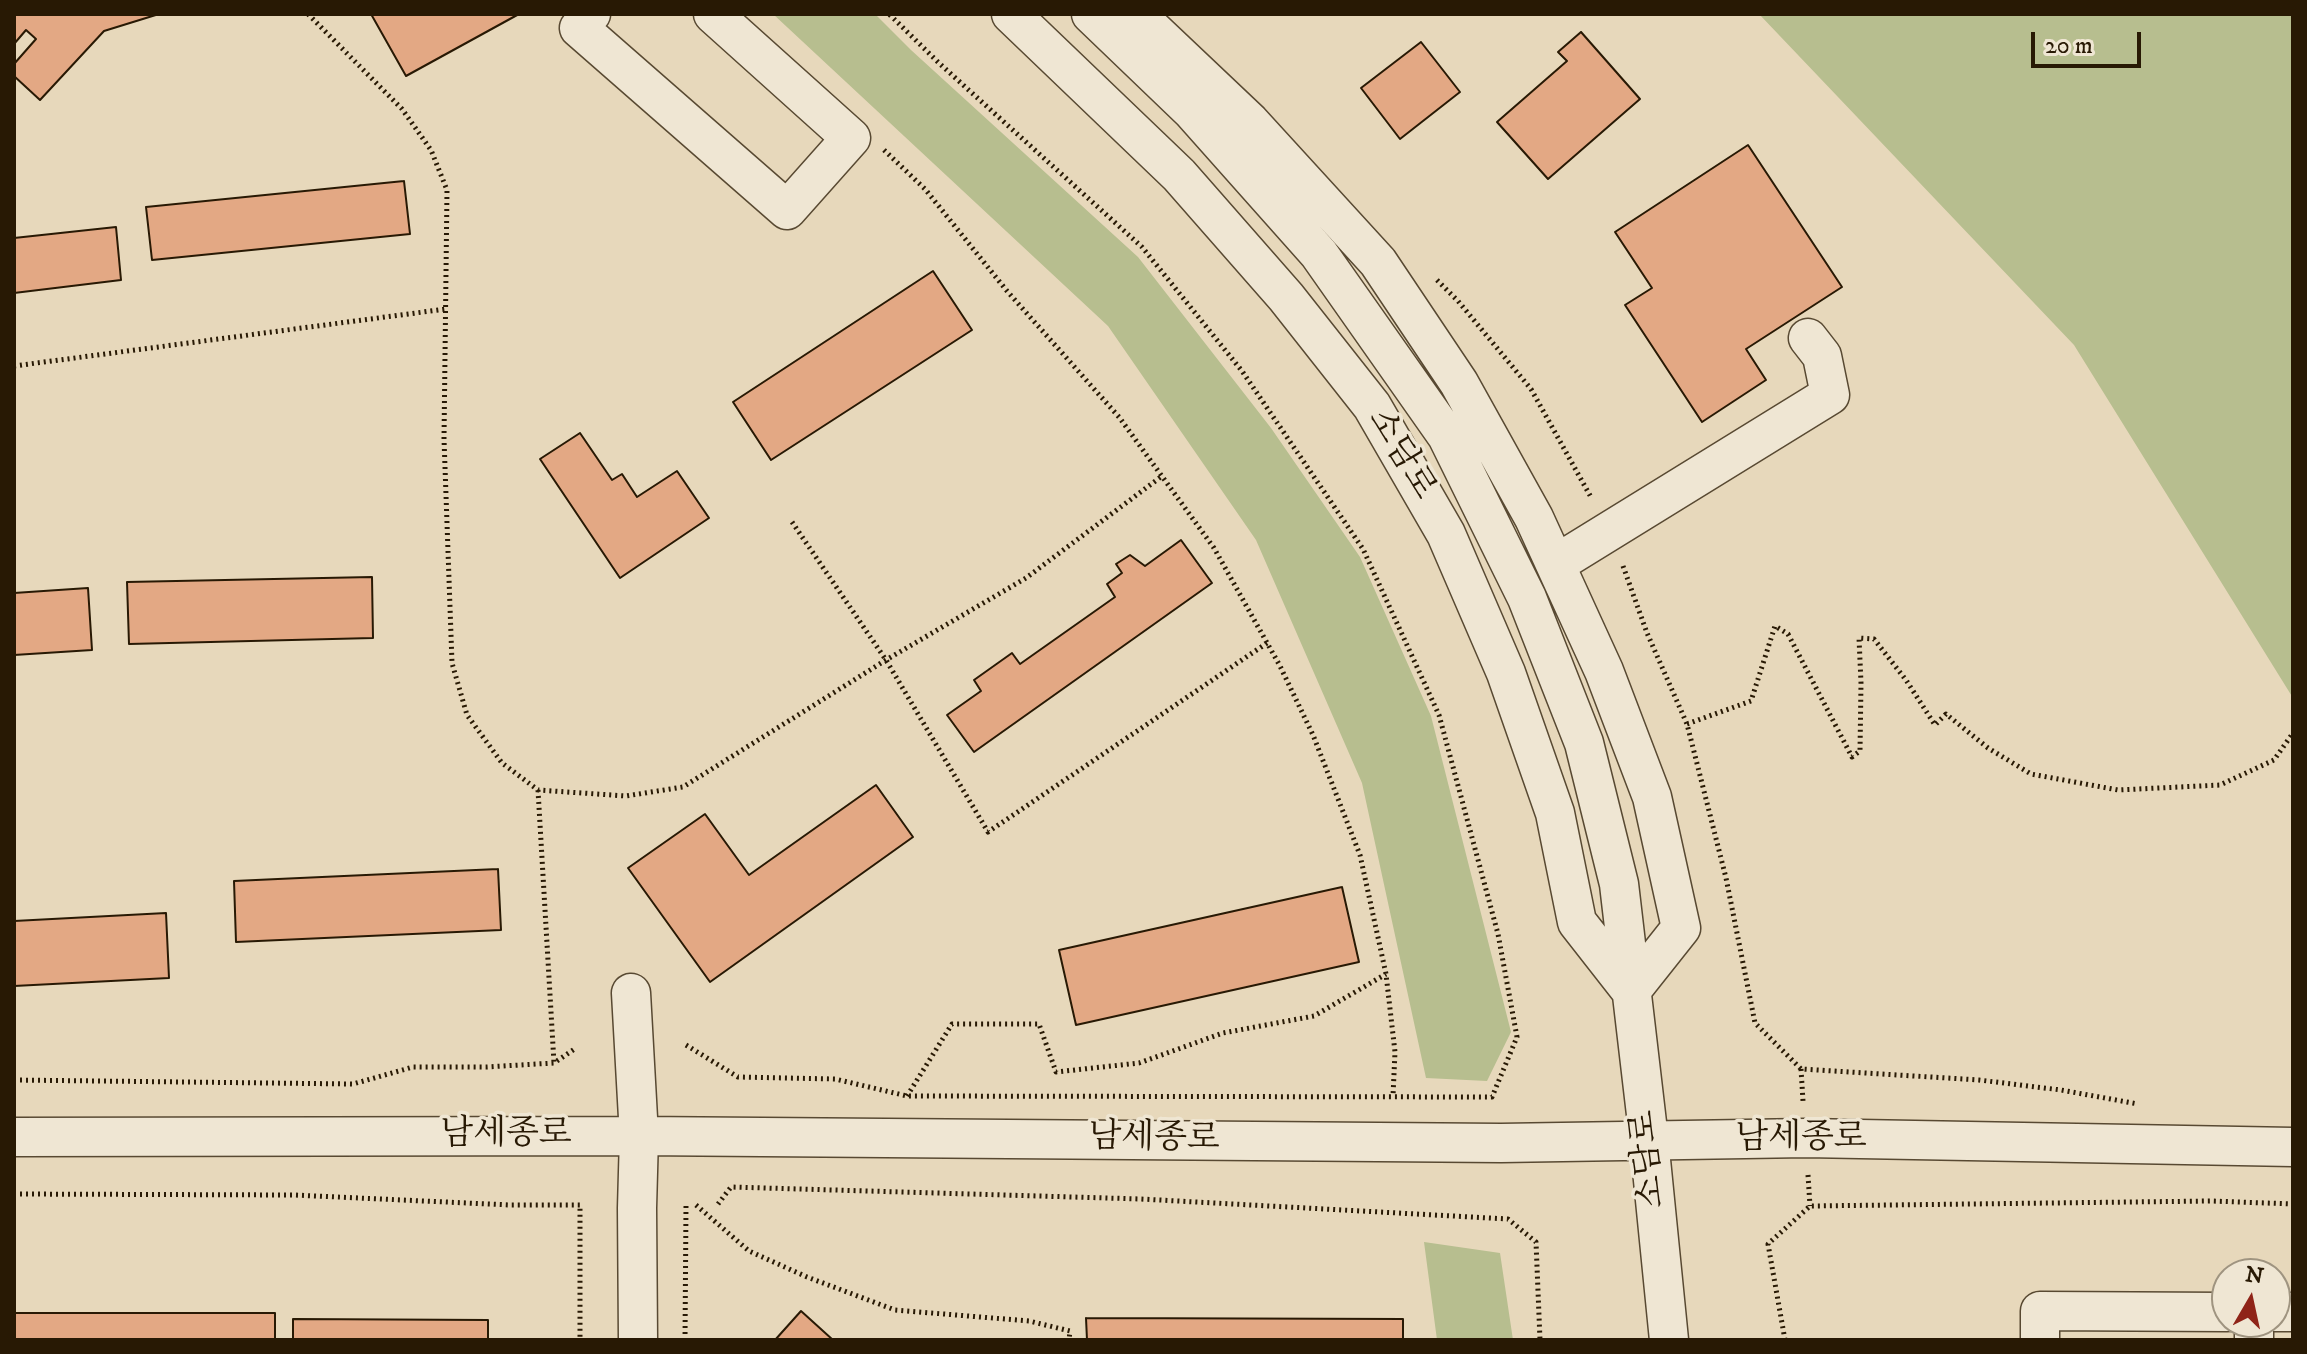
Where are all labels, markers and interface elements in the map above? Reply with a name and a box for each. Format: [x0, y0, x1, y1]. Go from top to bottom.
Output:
scale bar [2035, 16, 2145, 66]
text: 20 m [2045, 31, 2093, 61]
street label: 소담로 [1357, 402, 1443, 508]
street label: 소담로 [1625, 1108, 1675, 1210]
street label: 남세종로 [440, 1116, 572, 1156]
street label: 남세종로 [1088, 1118, 1220, 1162]
street label: 남세종로 [1735, 1120, 1867, 1160]
north arrow [2211, 1258, 2291, 1338]
text: N [2243, 1261, 2266, 1291]

